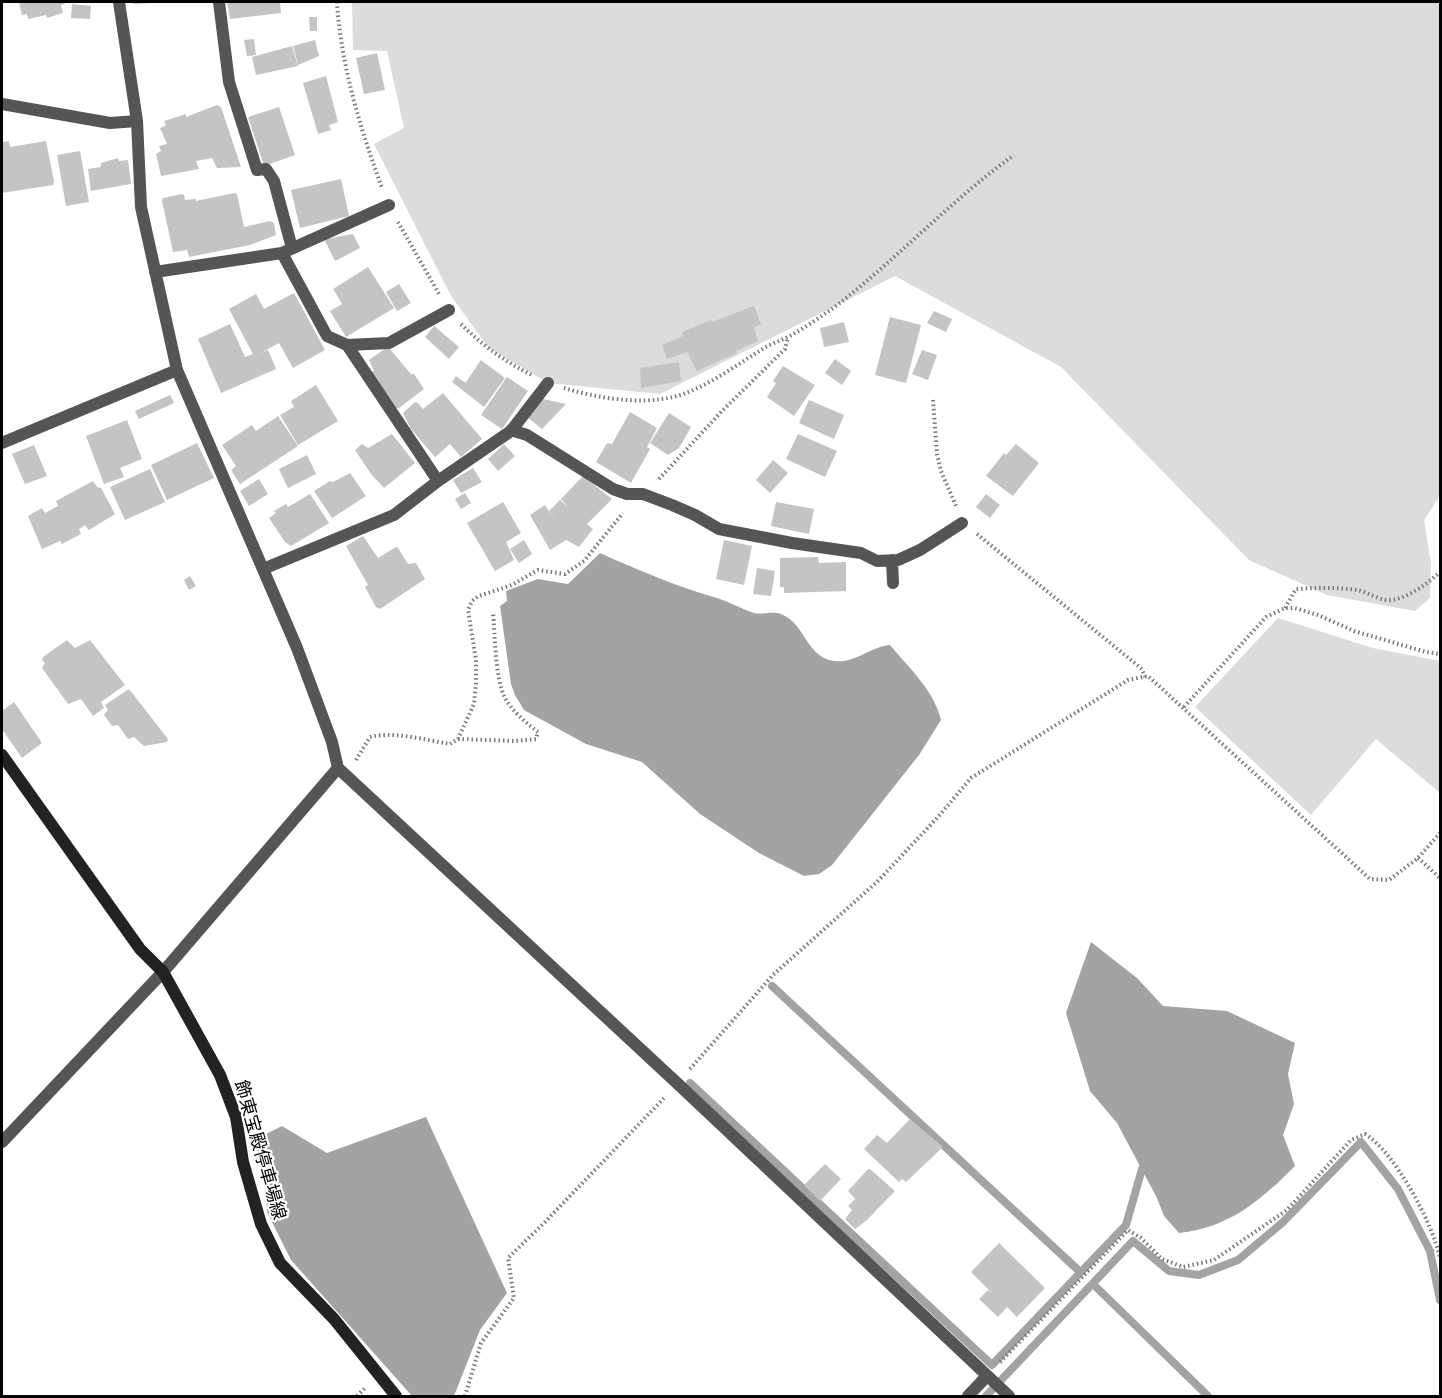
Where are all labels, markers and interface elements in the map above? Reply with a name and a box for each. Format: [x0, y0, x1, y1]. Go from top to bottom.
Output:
street label: 飾東宝殿停車場線 [230, 1078, 290, 1222]

